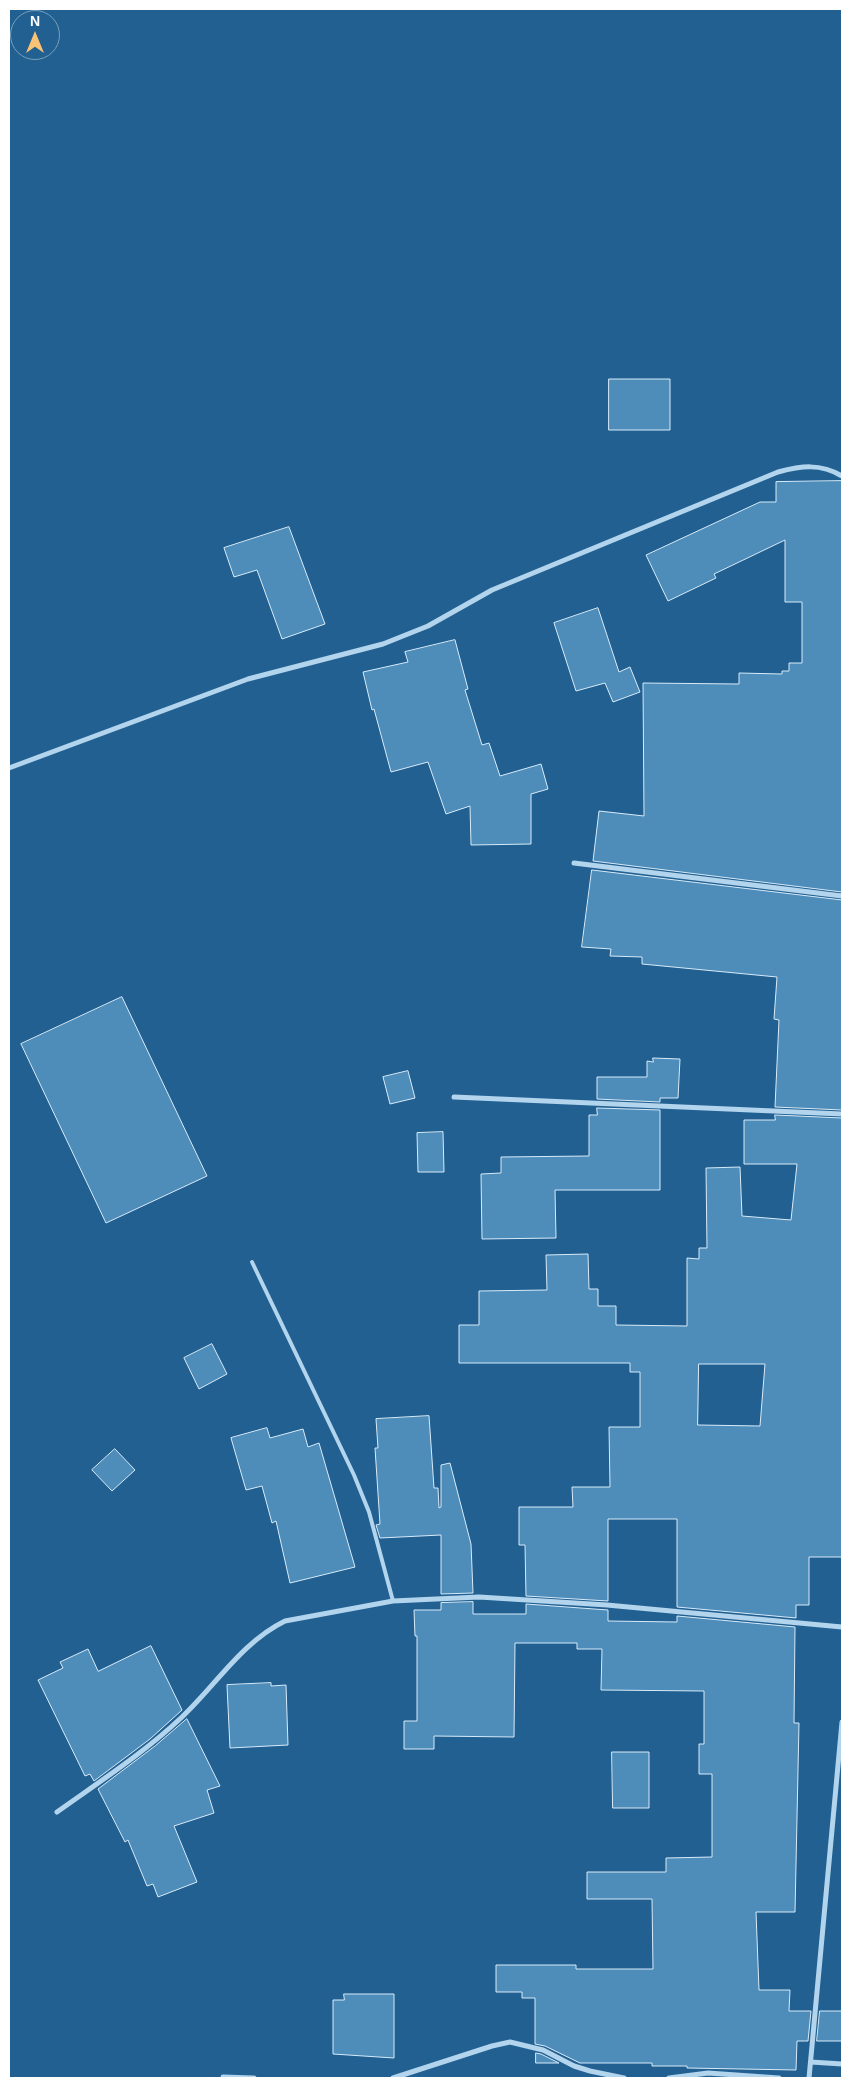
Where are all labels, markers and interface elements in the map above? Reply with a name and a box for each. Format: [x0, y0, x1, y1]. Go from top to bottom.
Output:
north arrow [10, 10, 60, 60]
text: N [30, 13, 40, 29]

